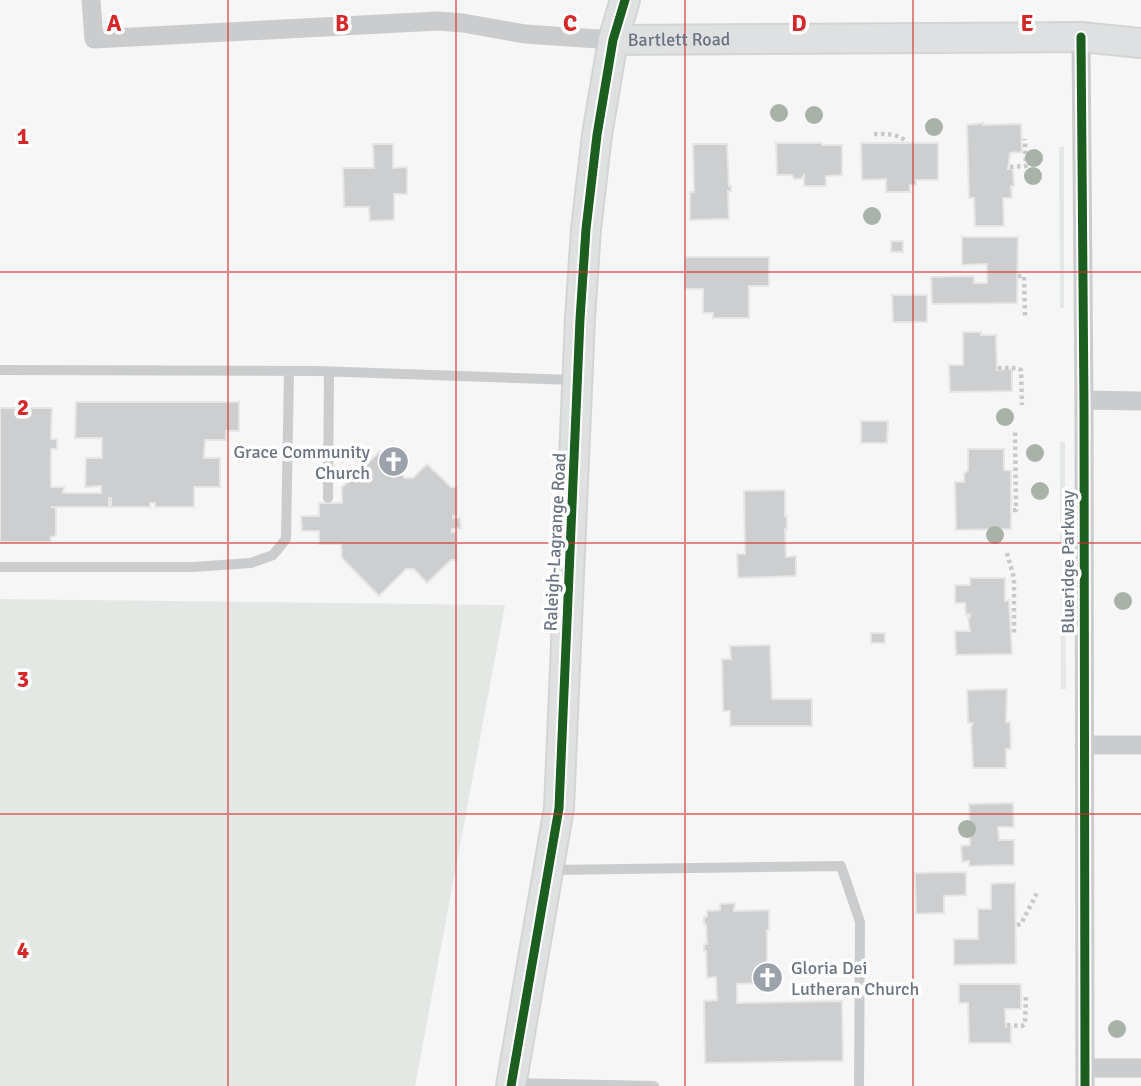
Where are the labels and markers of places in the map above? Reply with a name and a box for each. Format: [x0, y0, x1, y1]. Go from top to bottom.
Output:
place label: Grace Community Church [233, 441, 371, 484]
church icon: Grace Community Church [376, 445, 410, 479]
place label: Gloria Dei Lutheran Church [791, 957, 919, 1000]
church icon: Gloria Dei Lutheran Church [751, 961, 785, 995]

